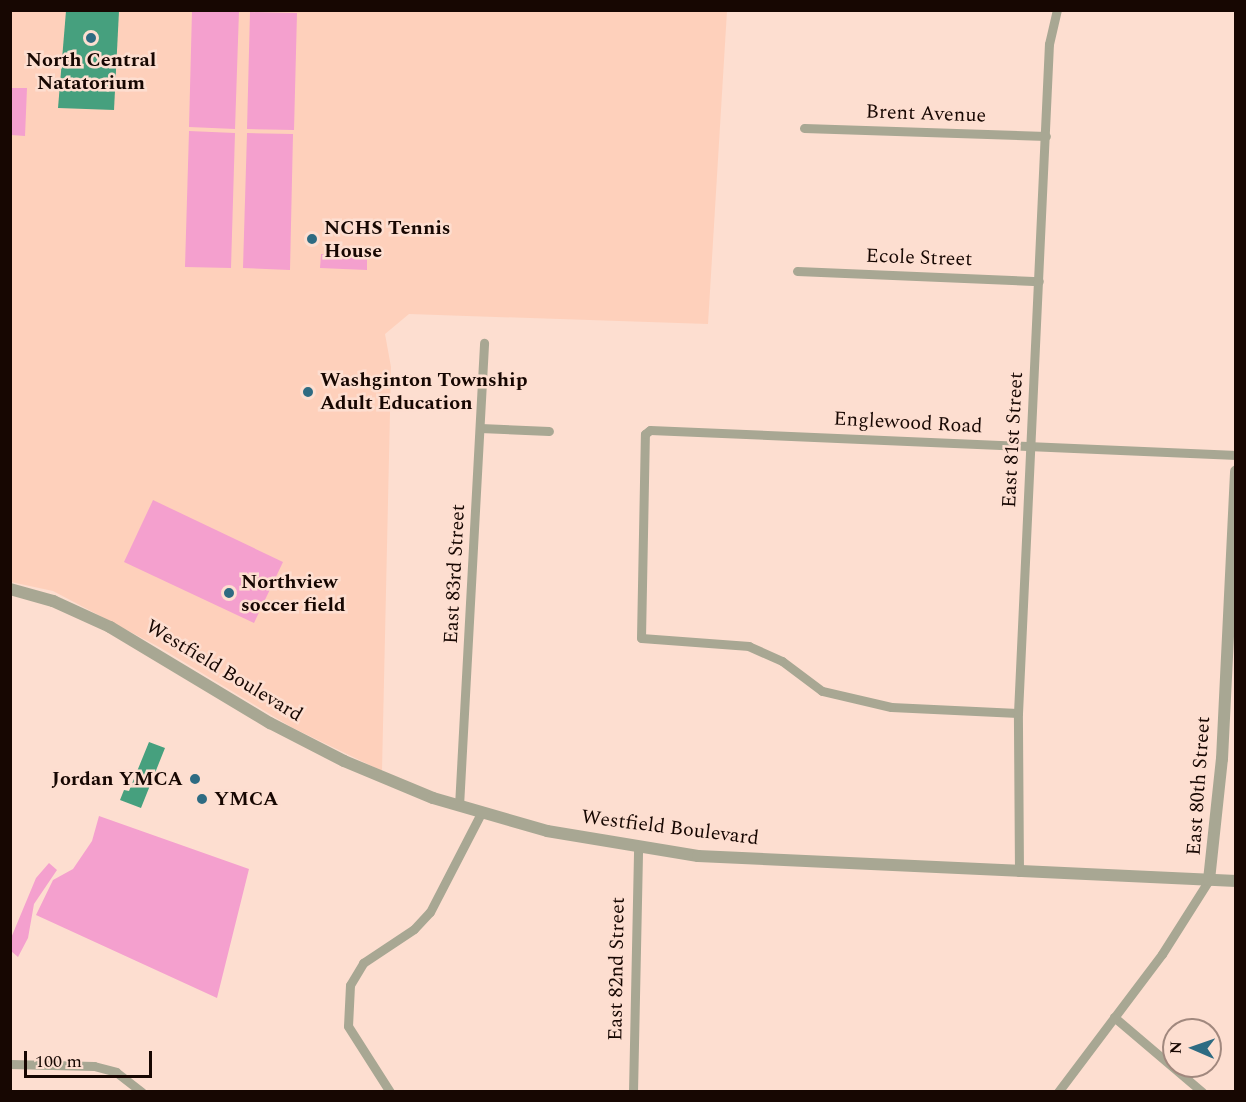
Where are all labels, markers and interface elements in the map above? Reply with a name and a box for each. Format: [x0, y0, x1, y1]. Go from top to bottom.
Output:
marker: North Central Natatorium [84, 31, 98, 45]
place label: North Central Natatorium [26, 48, 156, 95]
street label: Brent Avenue [865, 100, 987, 128]
place label: NCHS Tennis House [324, 216, 451, 263]
marker: NCHS Tennis House [305, 232, 319, 246]
street label: Ecole Street [865, 244, 973, 272]
place label: Washginton Township Adult Education [320, 368, 528, 415]
street label: East 81st Street [997, 371, 1029, 509]
marker: Washginton Township Adult Education [301, 385, 315, 399]
street label: Englewood Road [833, 407, 983, 439]
street label: East 83rd Street [439, 503, 471, 645]
place label: Northview soccer field [241, 570, 346, 617]
marker: Northview soccer field [222, 586, 236, 600]
street label: Westfield Boulevard [141, 615, 307, 727]
street label: East 80th Street [1182, 716, 1216, 856]
place label: Jordan YMCA [52, 767, 183, 791]
marker: Jordan YMCA [188, 772, 202, 786]
place label: YMCA [214, 787, 278, 811]
marker: YMCA [195, 792, 209, 806]
street label: Westfield Boulevard [580, 805, 760, 851]
street label: East 82nd Street [604, 897, 630, 1041]
north arrow [1162, 1018, 1222, 1078]
scale bar [27, 1039, 154, 1077]
text: N [1164, 1040, 1188, 1054]
text: 100 m [35, 1048, 82, 1075]

